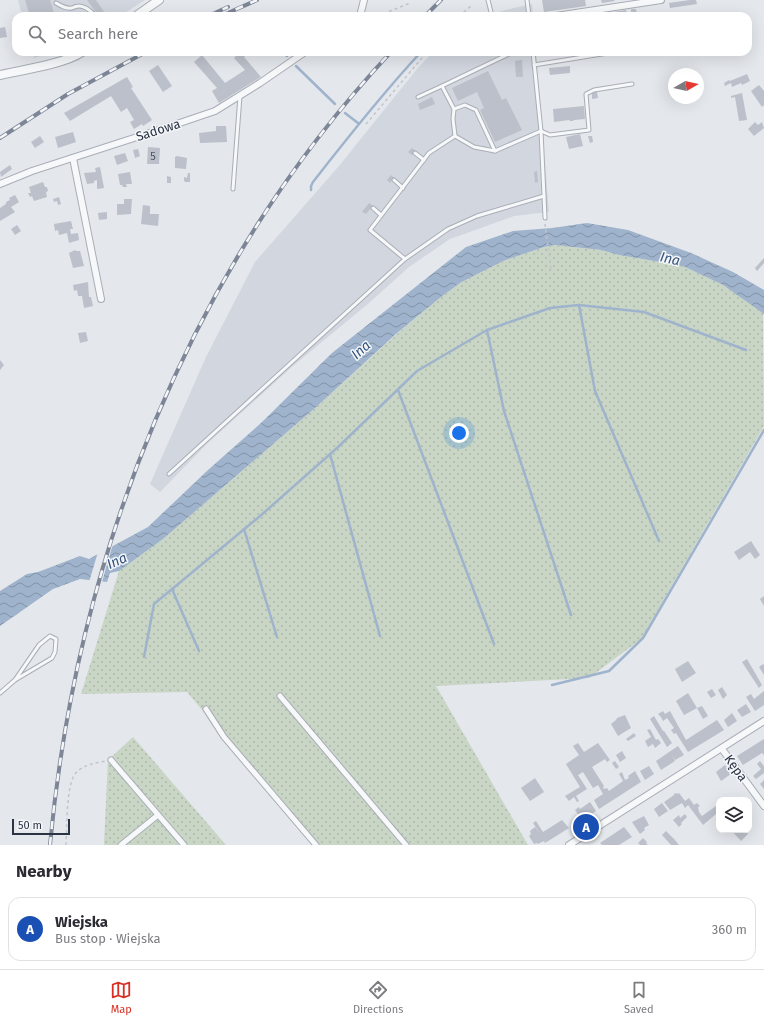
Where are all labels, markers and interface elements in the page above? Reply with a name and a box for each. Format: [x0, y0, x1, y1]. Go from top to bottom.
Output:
search box [12, 12, 752, 56]
icon: search [26, 23, 48, 45]
text: Search here [58, 25, 138, 43]
north arrow [668, 68, 704, 104]
street label: Sadowa [134, 116, 182, 144]
house number: 5 [150, 150, 156, 163]
water label: Ina [658, 248, 682, 270]
water label: Ina [348, 337, 374, 363]
your location [449, 423, 469, 443]
water label: Ina [104, 549, 130, 573]
street label: Kępa [721, 752, 751, 784]
map controls [716, 797, 752, 833]
button: layers [716, 797, 752, 833]
pin: A [573, 812, 599, 842]
scale bar [12, 817, 70, 836]
text: 50 m [18, 819, 42, 832]
text: Nearby [16, 861, 71, 882]
text: Wiejska [55, 913, 108, 931]
text: A [26, 922, 34, 937]
text: 360 m [712, 922, 747, 937]
text: Bus stop · Wiejska [55, 931, 161, 946]
tab: Map [110, 979, 132, 1016]
tab: Directions [353, 979, 403, 1016]
tab: Saved [624, 979, 654, 1016]

